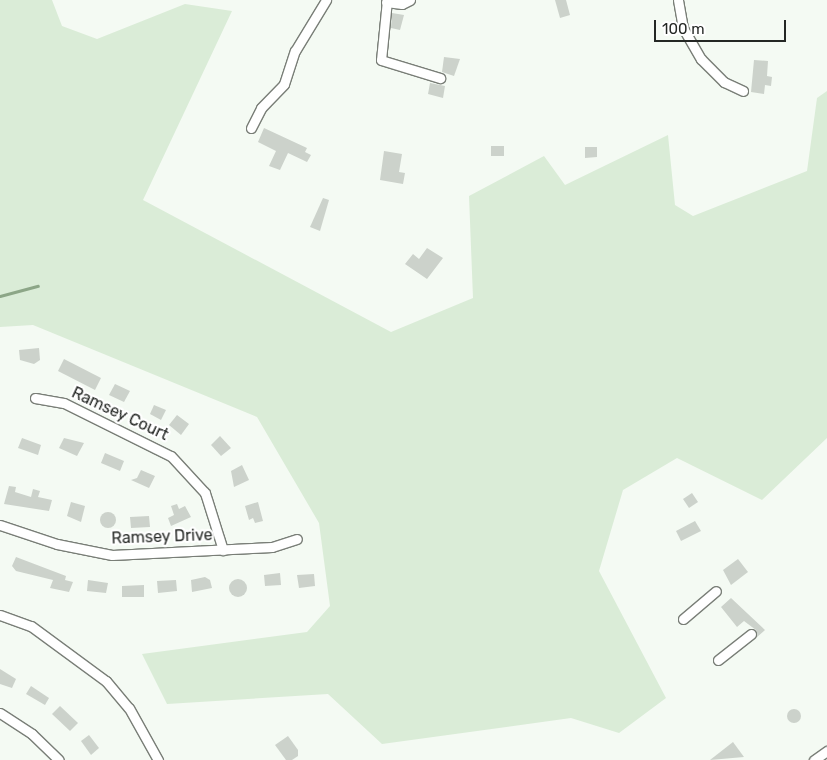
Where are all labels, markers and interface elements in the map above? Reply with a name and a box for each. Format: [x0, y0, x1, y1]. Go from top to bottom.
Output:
scale bar [657, 10, 790, 42]
text: 100 m [662, 20, 704, 38]
street label: Ramsey Court [68, 383, 172, 445]
street label: Ramsey Drive [111, 526, 213, 548]

